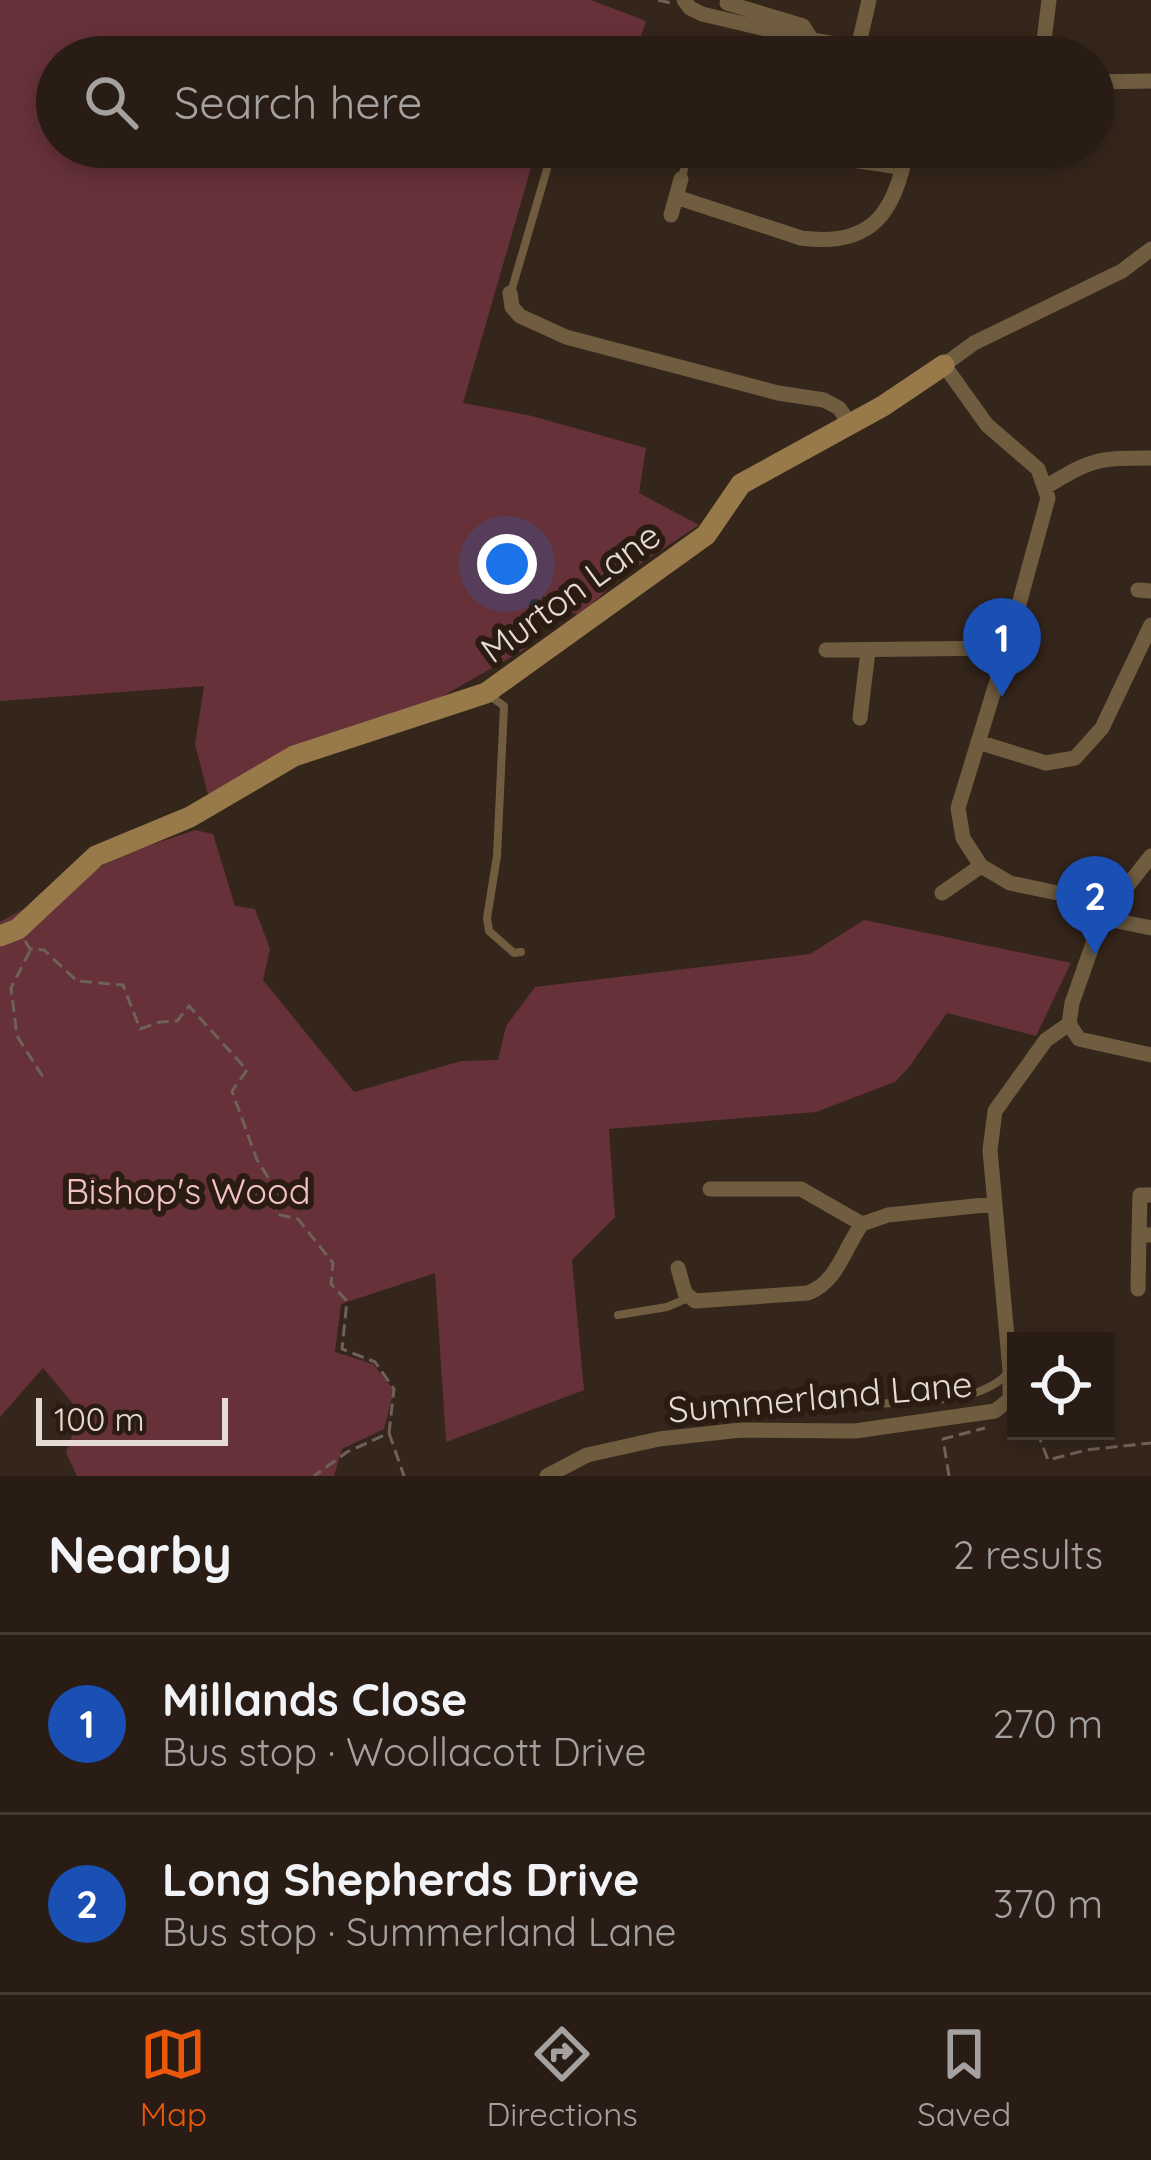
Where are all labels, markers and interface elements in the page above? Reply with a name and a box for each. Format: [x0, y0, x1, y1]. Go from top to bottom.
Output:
search box [36, 36, 1115, 168]
icon: search [78, 69, 144, 135]
text: Search here [174, 74, 422, 130]
street label: Murton Lane [472, 512, 668, 672]
your location [477, 534, 537, 594]
pin: 1 [963, 598, 1041, 697]
pin: 2 [1056, 856, 1134, 955]
park label: Bishop's Wood [65, 1168, 311, 1213]
map controls [1007, 1332, 1115, 1440]
button: locate [1007, 1332, 1115, 1440]
street label: Summerland Lane [666, 1360, 974, 1432]
scale bar [36, 1392, 228, 1445]
text: 100 m [54, 1398, 145, 1439]
text: Nearby [48, 1522, 232, 1586]
text: 2 results [953, 1530, 1103, 1579]
text: Millands Close [162, 1671, 468, 1727]
text: 1 [79, 1699, 95, 1748]
text: 270 m [993, 1699, 1103, 1748]
text: Bus stop · Woollacott Drive [162, 1727, 646, 1776]
text: Long Shepherds Drive [162, 1851, 640, 1907]
text: 2 [76, 1879, 98, 1928]
text: 370 m [993, 1879, 1103, 1928]
text: Bus stop · Summerland Lane [162, 1907, 677, 1956]
tab: Map [140, 2021, 207, 2134]
tab: Directions [486, 2021, 638, 2134]
tab: Saved [917, 2021, 1011, 2134]

